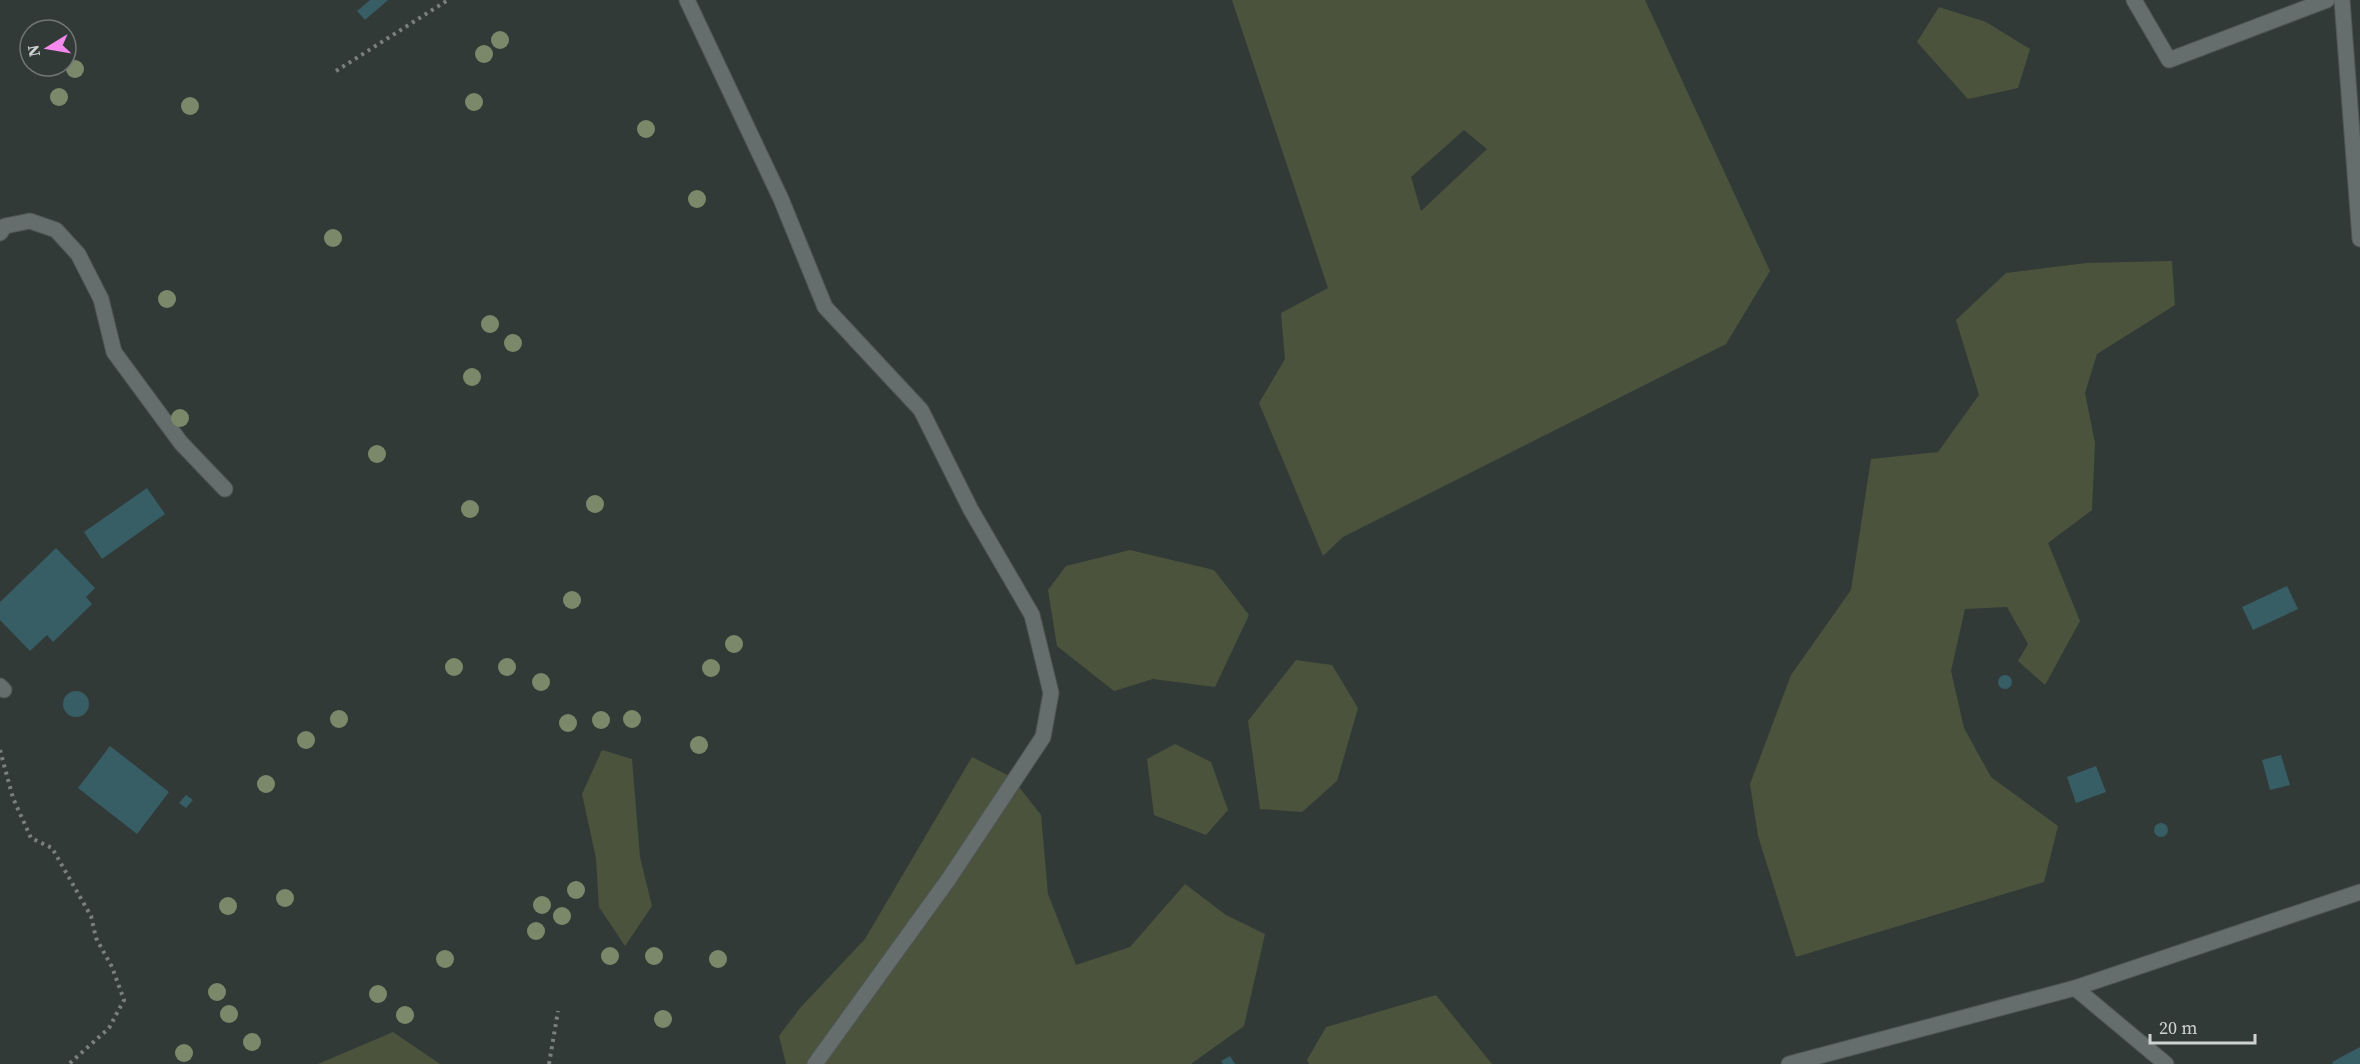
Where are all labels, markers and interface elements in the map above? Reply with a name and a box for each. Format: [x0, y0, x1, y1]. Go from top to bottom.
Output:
north arrow [18, 18, 78, 78]
text: N [21, 43, 45, 59]
scale bar [2150, 1007, 2255, 1045]
text: 20 m [2159, 1015, 2197, 1040]

